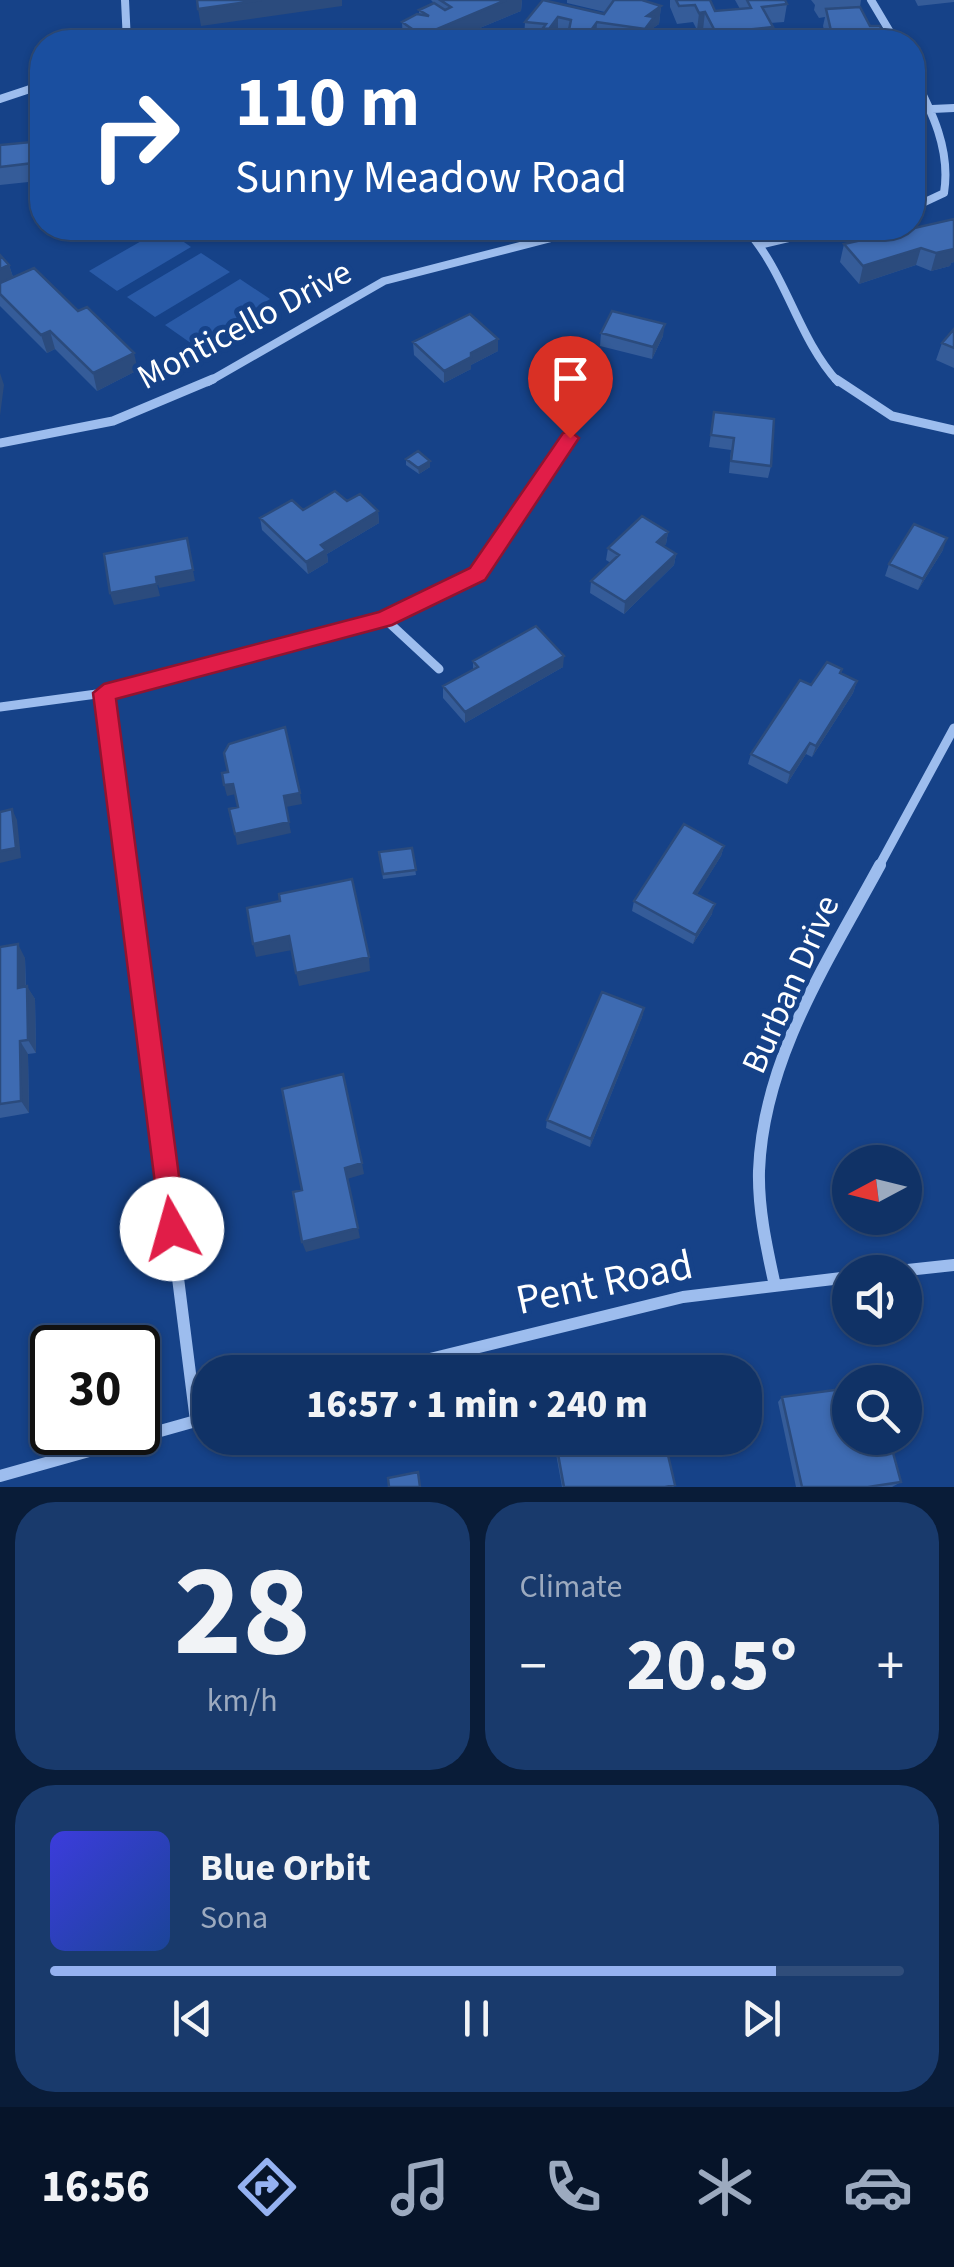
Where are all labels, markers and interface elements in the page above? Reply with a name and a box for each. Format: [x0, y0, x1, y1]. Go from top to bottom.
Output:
text: 110 m [235, 53, 420, 153]
icon: right [70, 70, 200, 200]
text: Sunny Meadow Road [235, 146, 627, 210]
street label: Monticello Drive [128, 247, 361, 402]
pin [528, 336, 613, 439]
icon: arrive [543, 351, 598, 406]
street label: Burban Drive [729, 887, 852, 1081]
north arrow [832, 1145, 922, 1235]
map controls [832, 1145, 922, 1455]
position arrow [120, 1177, 224, 1281]
street label: Pent Road [510, 1235, 698, 1331]
button: sound [832, 1255, 922, 1345]
speed limit sign: 30 [30, 1325, 160, 1455]
button: search [832, 1365, 922, 1455]
text: 16:57 · 1 min · 240 m [306, 1378, 648, 1432]
text: 28 [174, 1520, 311, 1705]
text: Climate [520, 1564, 622, 1610]
text: 20.5° [626, 1612, 797, 1719]
text: − [520, 1628, 547, 1706]
text: + [877, 1628, 904, 1706]
text: km/h [207, 1678, 278, 1724]
text: Blue Orbit [200, 1841, 371, 1895]
text: Sona [200, 1895, 268, 1941]
icon: previous [165, 1991, 220, 2046]
icon: pause [449, 1991, 504, 2046]
icon: next [734, 1991, 789, 2046]
icon: directions [232, 2152, 302, 2222]
icon: music [385, 2152, 455, 2222]
icon: phone [538, 2152, 608, 2222]
icon: climate [690, 2152, 760, 2222]
icon: car [843, 2152, 913, 2222]
text: 16:56 [41, 2155, 150, 2219]

